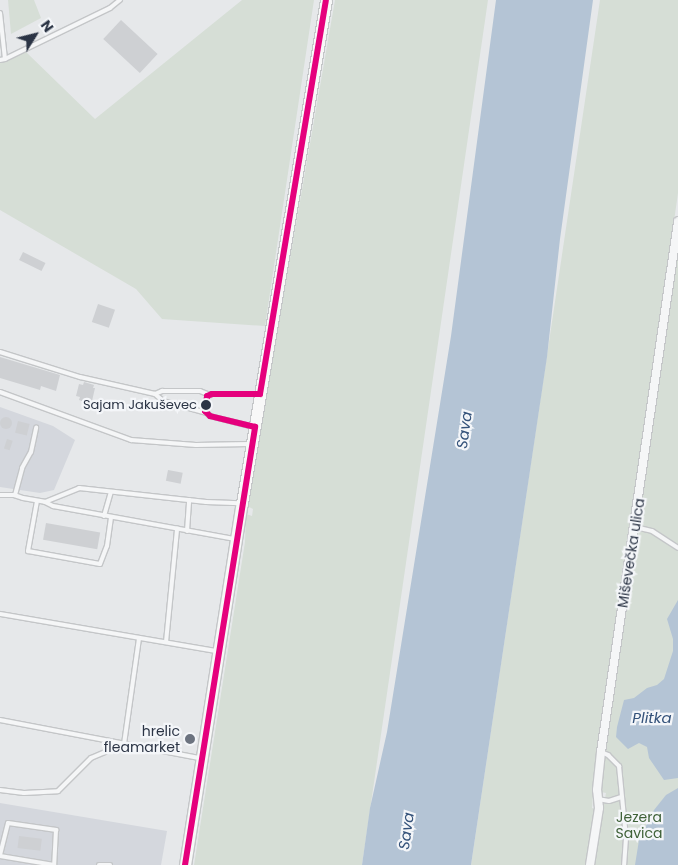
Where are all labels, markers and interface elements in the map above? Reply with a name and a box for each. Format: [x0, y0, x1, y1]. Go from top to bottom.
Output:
north arrow [10, 10, 60, 60]
text: N [36, 16, 58, 36]
place label: Sajam Jakuševec [83, 397, 197, 413]
marker: Sajam Jakuševec [201, 400, 211, 410]
water label: Sava [452, 410, 476, 450]
street label: Miševečka ulica [614, 497, 648, 609]
water label: Plitka [632, 709, 672, 727]
place label: hrelic fleamarket [104, 723, 180, 756]
marker: hrelic fleamarket [184, 733, 196, 745]
park label: Jezera Savica [616, 809, 662, 842]
water label: Sava [394, 811, 418, 851]

